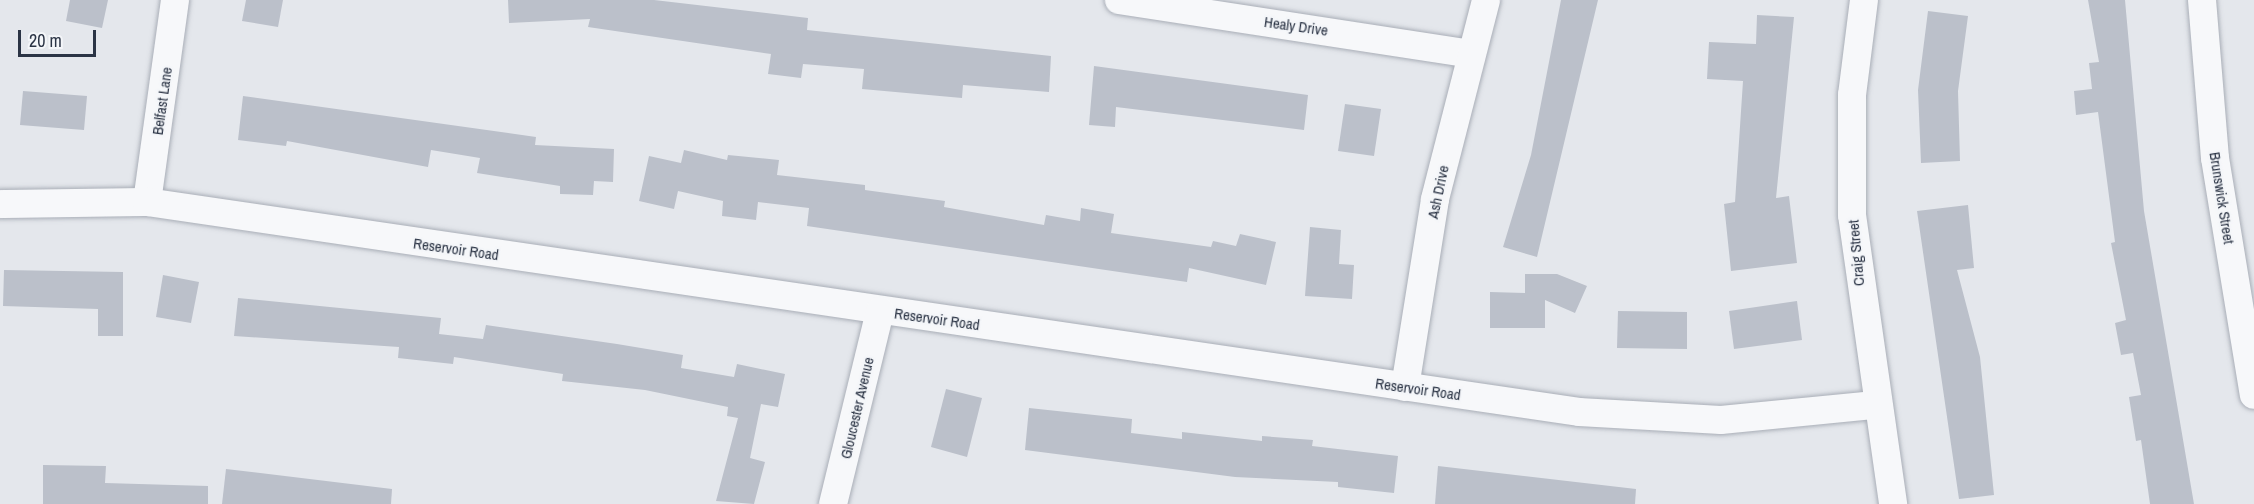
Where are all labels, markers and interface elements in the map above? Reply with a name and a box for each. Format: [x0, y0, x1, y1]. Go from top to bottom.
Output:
street label: Healy Drive [1263, 13, 1329, 39]
scale bar [21, 18, 99, 56]
text: 20 m [29, 28, 62, 53]
street label: Belfast Lane [148, 66, 176, 136]
street label: Brunswick Street [2206, 151, 2238, 245]
street label: Ash Drive [1424, 164, 1452, 220]
street label: Craig Street [1844, 219, 1868, 287]
street label: Reservoir Road [412, 234, 500, 264]
street label: Reservoir Road [893, 304, 981, 334]
street label: Gloucester Avenue [836, 355, 878, 461]
street label: Reservoir Road [1374, 374, 1462, 404]

